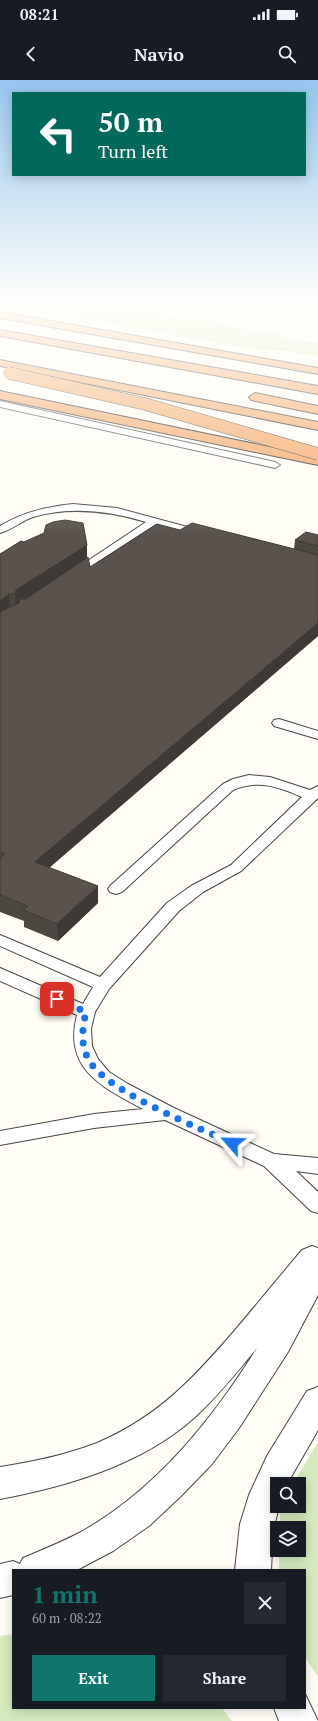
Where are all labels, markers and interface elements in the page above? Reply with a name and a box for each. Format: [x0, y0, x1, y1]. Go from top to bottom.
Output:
text: 08:21 [20, 4, 59, 24]
text: Navio [134, 42, 184, 66]
icon: back [20, 43, 42, 65]
icon: search [276, 43, 298, 65]
text: 50 m [98, 103, 163, 140]
icon: left [32, 108, 84, 160]
text: Turn left [98, 139, 168, 163]
pin [40, 982, 74, 1016]
icon: arrive [46, 988, 68, 1010]
position arrow [211, 1122, 253, 1164]
map controls [270, 1477, 306, 1557]
button: search [270, 1477, 306, 1513]
button: layers [270, 1521, 306, 1557]
text: 1 min [32, 1578, 98, 1610]
button: close [244, 1582, 286, 1624]
text: 60 m · 08:22 [32, 1609, 102, 1627]
button: Exit [32, 1655, 155, 1701]
button: Share [163, 1655, 286, 1701]

